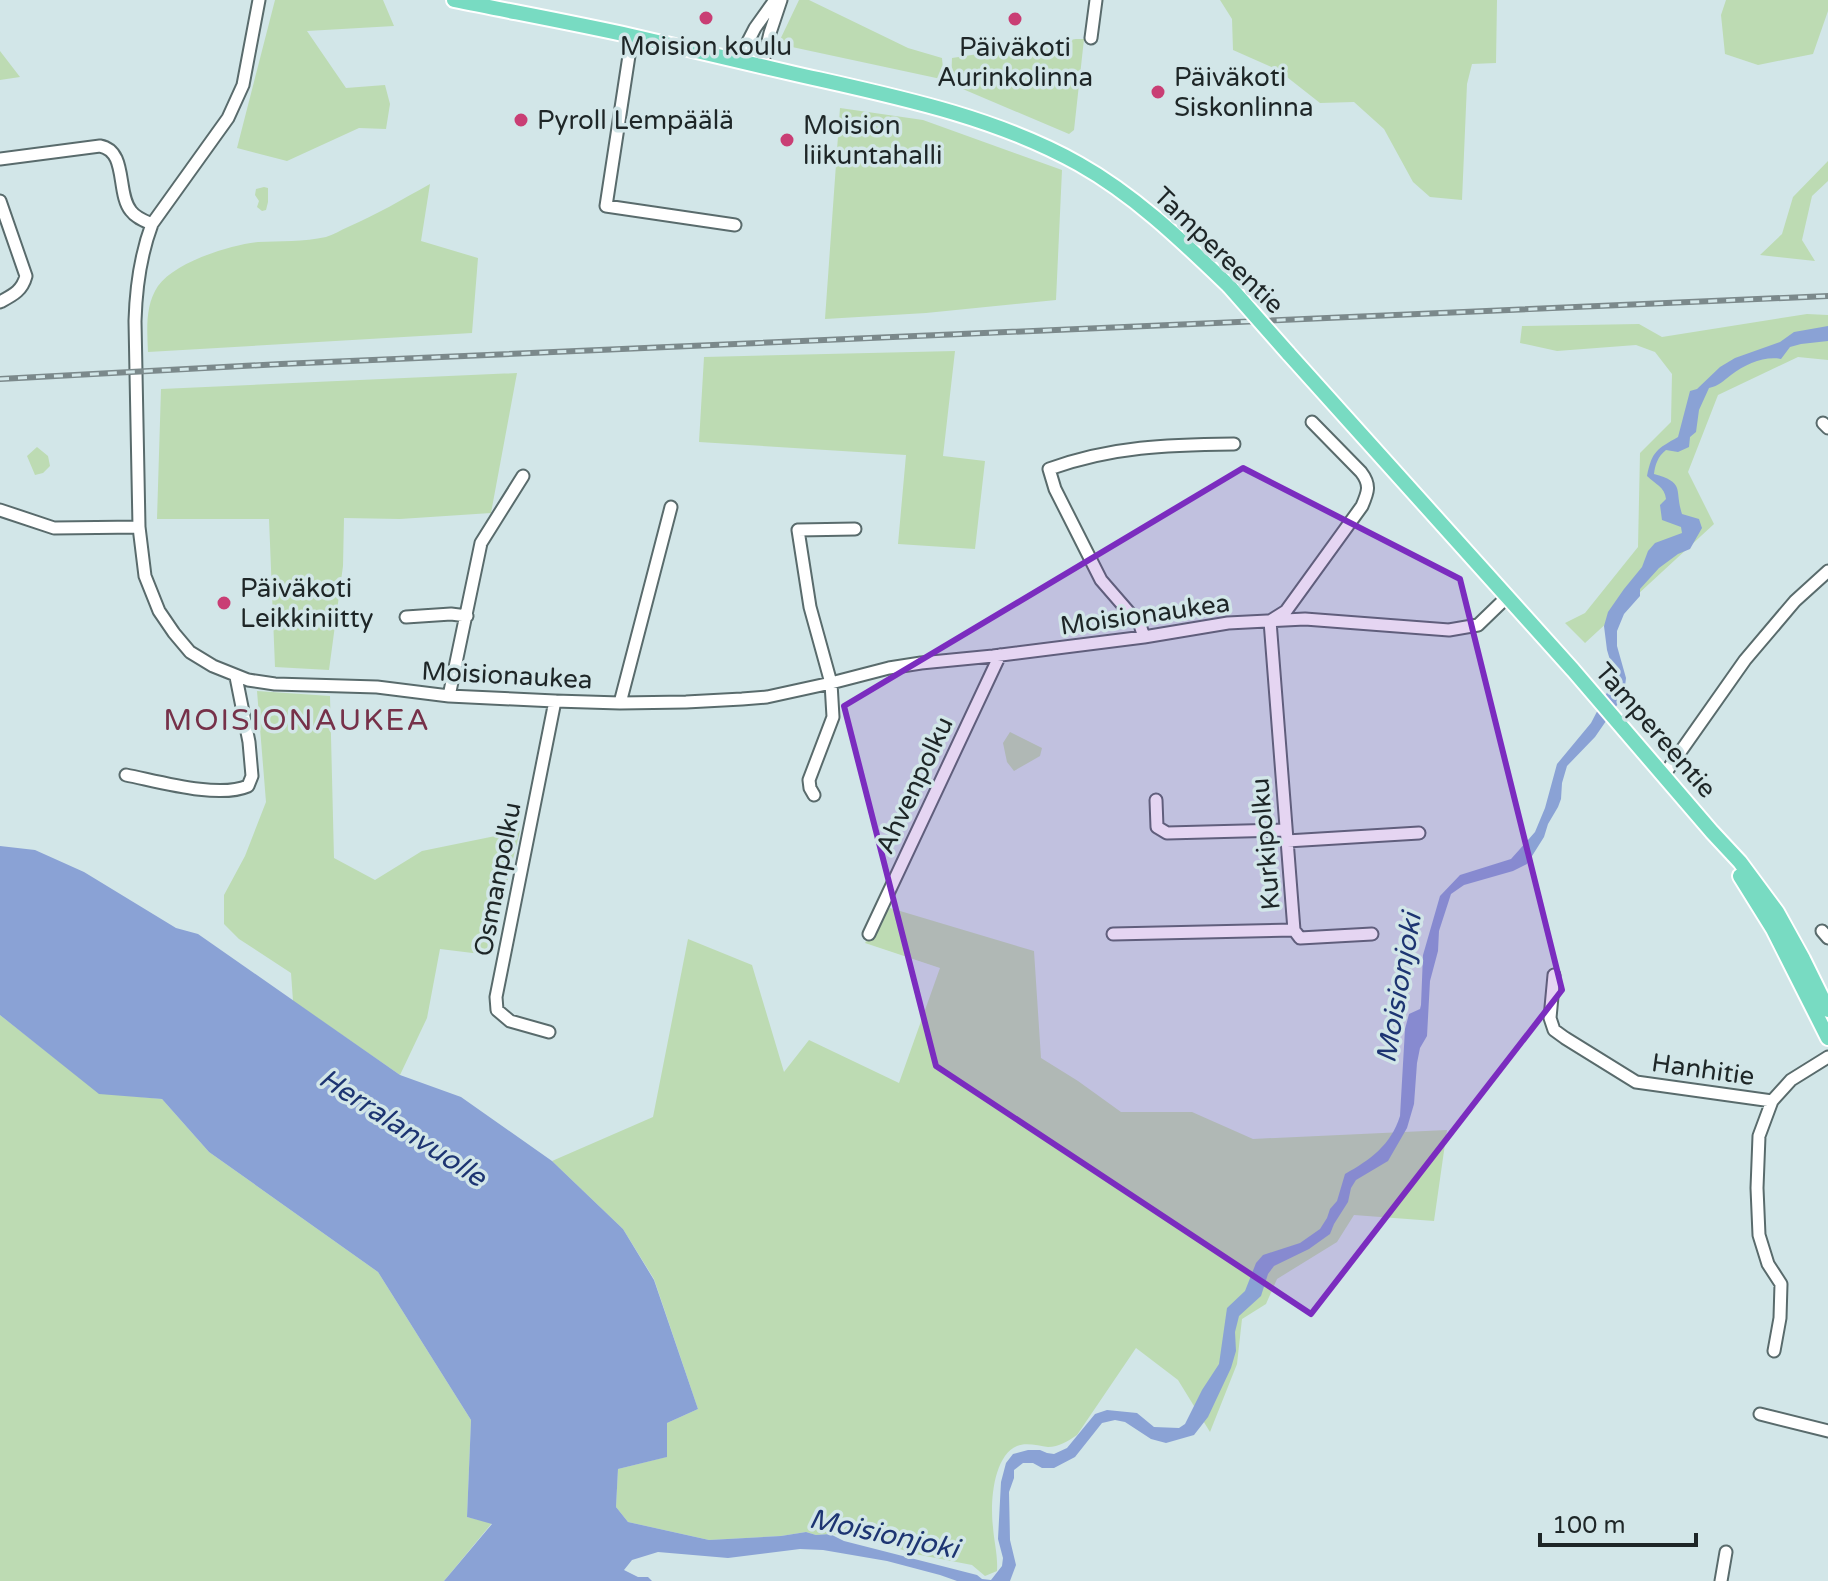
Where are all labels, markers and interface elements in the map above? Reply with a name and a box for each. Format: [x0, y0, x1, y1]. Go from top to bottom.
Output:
marker: Moision koulu [697, 9, 715, 27]
marker: Päiväkoti Aurinkolinna [1006, 10, 1024, 28]
place label: Moision koulu [620, 31, 792, 62]
place label: Päiväkoti Aurinkolinna [937, 32, 1093, 93]
place label: Päiväkoti Siskonlinna [1174, 62, 1314, 123]
marker: Päiväkoti Siskonlinna [1149, 83, 1167, 101]
place label: Pyroll Lempäälä [537, 105, 734, 136]
place label: Moision liikuntahalli [803, 110, 942, 171]
marker: Pyroll Lempäälä [512, 111, 530, 129]
marker: Moision liikuntahalli [778, 131, 796, 149]
street label: Tampereentie [1147, 181, 1290, 320]
place label: Päiväkoti Leikkiniitty [240, 573, 373, 634]
street label: Moisionaukea [1058, 587, 1232, 642]
marker: Päiväkoti Leikkiniitty [215, 594, 233, 612]
street label: Moisionaukea [421, 656, 593, 695]
street label: Tampereentie [1588, 656, 1723, 804]
district label: MOISIONAUKEA [163, 702, 431, 739]
street label: Ahvenpolku [869, 712, 960, 859]
street label: Kurkipolku [1244, 777, 1287, 911]
street label: Osmanpolku [467, 799, 528, 959]
water label: Moisionjoki [1369, 908, 1429, 1066]
street label: Hanhitie [1650, 1047, 1756, 1092]
water label: Herralanvuolle [313, 1061, 494, 1196]
scale bar [1540, 1497, 1696, 1547]
water label: Moisionjoki [806, 1502, 964, 1567]
text: 100 m [1552, 1511, 1626, 1540]

